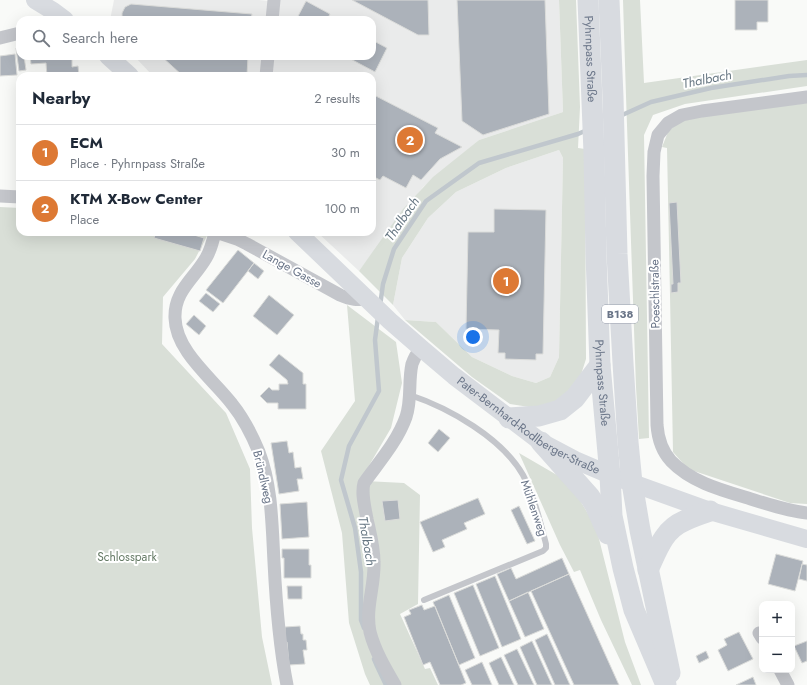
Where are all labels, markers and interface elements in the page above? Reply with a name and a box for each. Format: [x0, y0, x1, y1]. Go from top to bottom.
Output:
street label: Pyhrnpass Straße [580, 15, 601, 103]
search box [16, 16, 376, 60]
icon: search [30, 27, 52, 49]
text: Search here [62, 27, 138, 49]
water label: Thalbach [681, 65, 734, 93]
text: Nearby [32, 86, 90, 110]
text: 2 results [314, 89, 360, 108]
pin: 2 [397, 125, 423, 155]
text: ECM [70, 132, 103, 154]
text: 1 [42, 143, 48, 162]
text: 30 m [331, 143, 360, 162]
text: Place · Pyhrnpass Straße [70, 154, 205, 173]
text: KTM X-Bow Center [70, 188, 203, 210]
water label: Thalbach [380, 193, 424, 245]
text: 2 [41, 199, 49, 218]
text: 100 m [325, 199, 360, 218]
text: Place [70, 210, 99, 229]
street label: Lange Gasse [259, 245, 325, 293]
street label: Poeschlstraße [645, 259, 665, 329]
pin: 1 [493, 266, 519, 296]
road number: B138 [602, 305, 638, 323]
your location [463, 327, 483, 347]
street label: Pyhrnpass Straße [590, 339, 615, 427]
street label: Pater-Bernhard-Rodlberger-Straße [453, 372, 603, 479]
street label: Bründlweg [248, 449, 278, 505]
street label: Mühlenweg [516, 477, 552, 539]
water label: Thalbach [353, 515, 381, 567]
park label: Schlosspark [97, 548, 158, 566]
map controls [759, 601, 795, 673]
button: + [759, 601, 795, 637]
button: − [759, 637, 795, 673]

